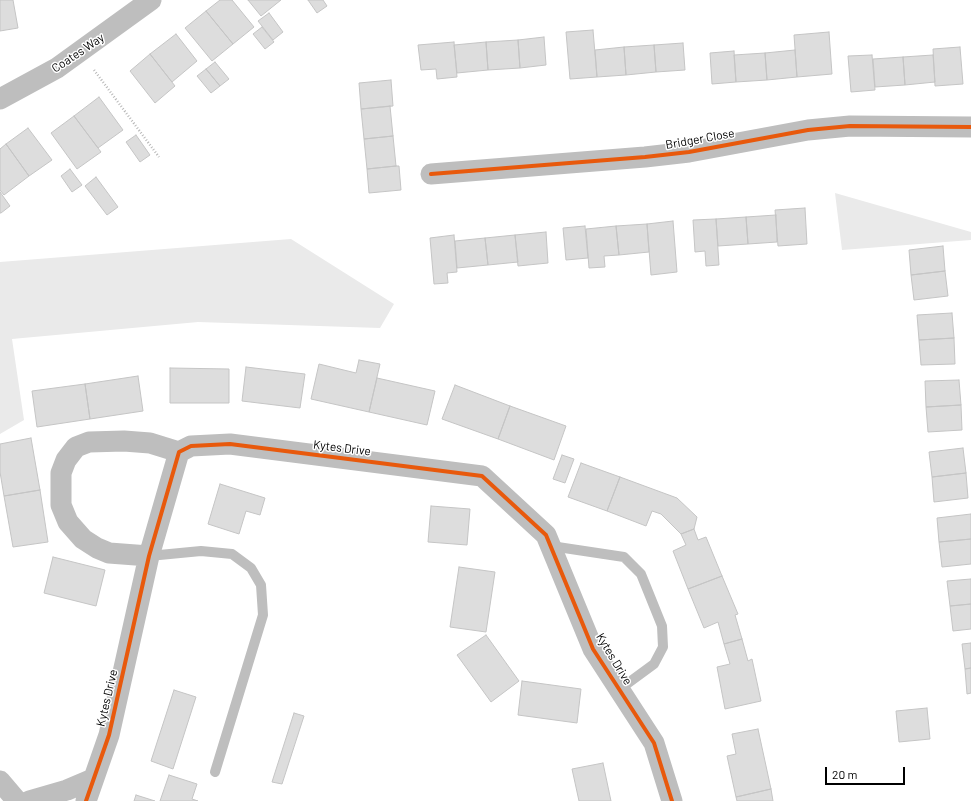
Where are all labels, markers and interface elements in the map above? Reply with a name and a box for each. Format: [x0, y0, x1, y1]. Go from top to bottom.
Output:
street label: Coates Way [49, 30, 107, 76]
street label: Bridger Close [664, 126, 736, 152]
street label: Kytes Drive [312, 437, 372, 459]
street label: Kytes Drive [593, 630, 635, 688]
street label: Kytes Drive [93, 668, 121, 728]
scale bar [827, 759, 907, 785]
text: 20 m [832, 767, 858, 781]

